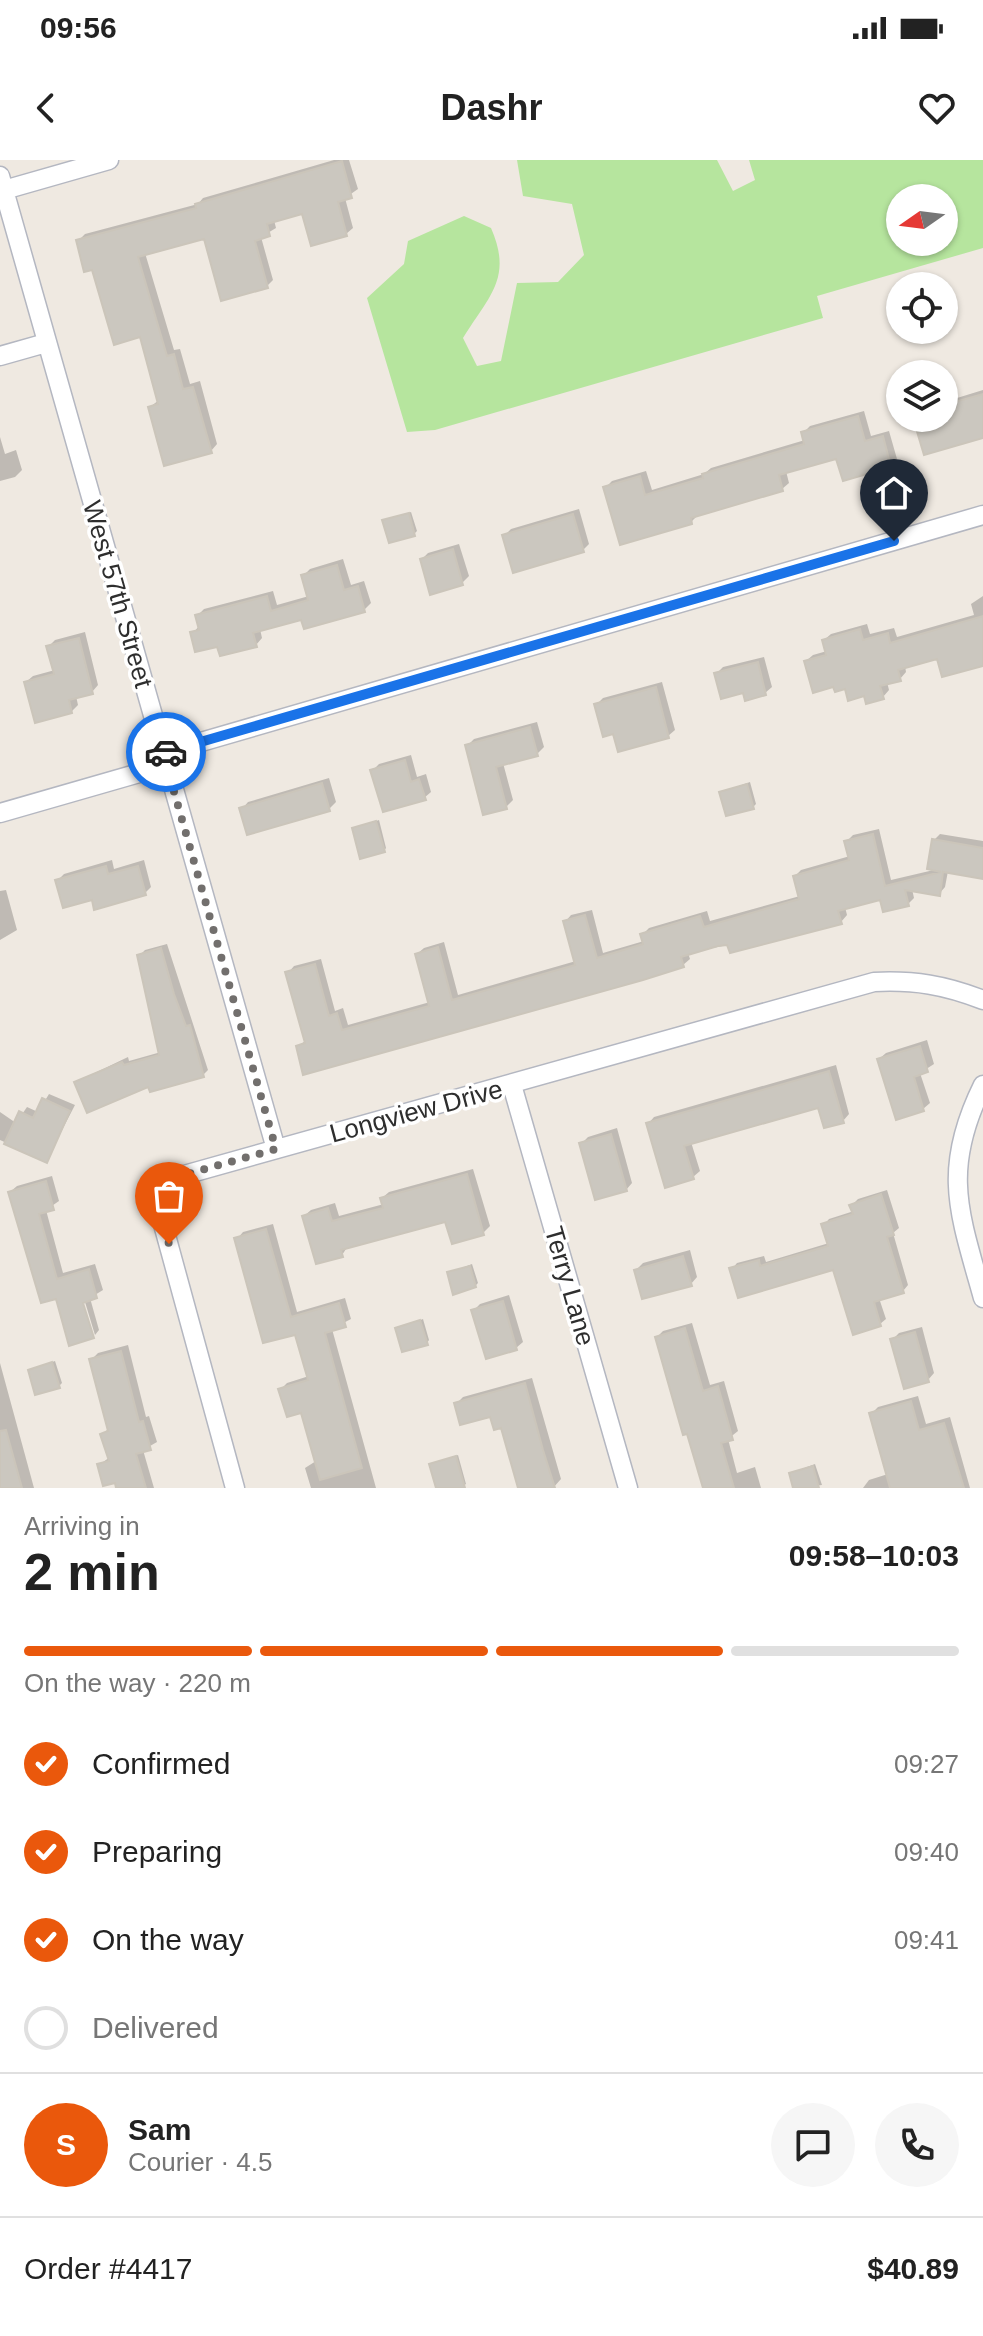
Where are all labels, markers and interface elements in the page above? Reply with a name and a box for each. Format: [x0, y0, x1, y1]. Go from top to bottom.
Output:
text: 09:56 [40, 11, 117, 44]
icon: back [24, 86, 68, 130]
icon: heart [915, 86, 959, 130]
text: Dashr [440, 87, 543, 128]
north arrow [886, 184, 958, 256]
map controls [886, 184, 958, 432]
button: locate [886, 272, 958, 344]
button: layers [886, 360, 958, 432]
pin [860, 459, 928, 541]
icon: home [872, 471, 916, 515]
street label: West 57th Street [77, 497, 159, 692]
courier [126, 712, 206, 792]
icon: car [144, 730, 188, 774]
street label: Longview Drive [326, 1074, 506, 1148]
pin [135, 1162, 203, 1244]
icon: bag [147, 1174, 191, 1218]
street label: Terry Lane [539, 1223, 601, 1349]
text: Arriving in [24, 1511, 140, 1541]
text: 09:58–10:03 [789, 1539, 959, 1572]
text: 2 min [24, 1543, 160, 1601]
text: On the way · 220 m [24, 1668, 251, 1698]
icon: check [24, 1742, 68, 1786]
text: Confirmed [92, 1747, 230, 1780]
text: 09:27 [894, 1749, 959, 1779]
icon: check [24, 1830, 68, 1874]
text: Preparing [92, 1835, 222, 1868]
text: 09:40 [894, 1837, 959, 1867]
icon: check [24, 1918, 68, 1962]
text: On the way [92, 1923, 244, 1956]
text: 09:41 [894, 1925, 959, 1955]
text: Delivered [92, 2011, 219, 2044]
button: chat [771, 2103, 855, 2187]
button: phone [875, 2103, 959, 2187]
text: Sam [128, 2113, 191, 2146]
text: S [56, 2128, 76, 2161]
text: Courier · 4.5 [128, 2147, 273, 2177]
text: Order #4417 [24, 2252, 192, 2285]
text: $40.89 [867, 2252, 959, 2285]

